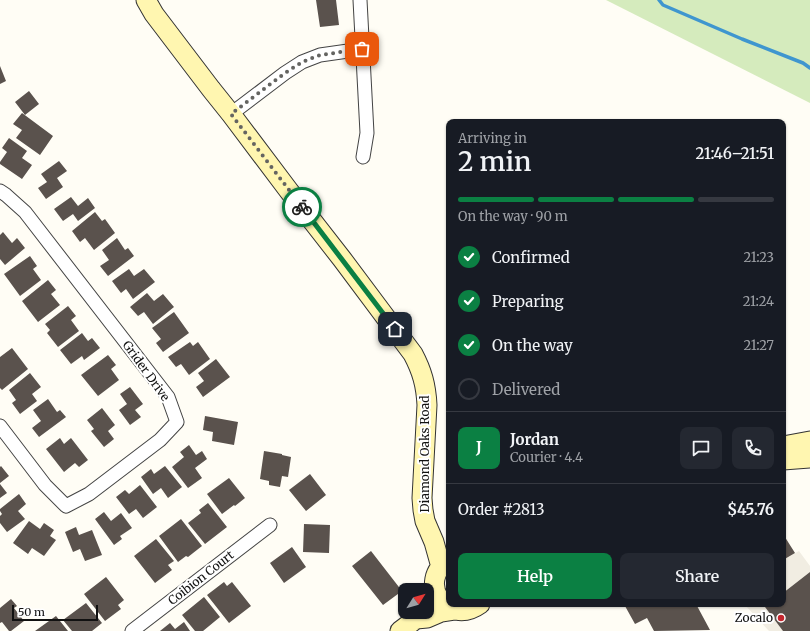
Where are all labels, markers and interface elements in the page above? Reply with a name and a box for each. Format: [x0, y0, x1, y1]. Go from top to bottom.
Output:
pin [345, 32, 379, 66]
icon: bag [351, 38, 373, 60]
text: Arriving in [458, 130, 527, 147]
text: 21:46–21:51 [696, 144, 774, 163]
text: 2 min [458, 145, 531, 178]
courier [282, 187, 322, 227]
icon: bike [291, 196, 313, 218]
text: On the way · 90 m [458, 208, 568, 225]
icon: check [458, 246, 480, 268]
text: Confirmed [492, 248, 570, 267]
text: 21:23 [743, 249, 774, 266]
icon: check [458, 290, 480, 312]
text: Preparing [492, 292, 564, 311]
text: 21:24 [743, 293, 774, 310]
pin [378, 312, 412, 346]
icon: home [384, 318, 406, 340]
icon: check [458, 334, 480, 356]
text: On the way [492, 336, 573, 355]
text: 21:27 [743, 337, 774, 354]
street label: Grider Drive [120, 338, 173, 404]
text: Delivered [492, 380, 560, 399]
street label: Diamond Oaks Road [417, 396, 432, 512]
button: chat [680, 427, 722, 469]
button: phone [732, 427, 774, 469]
text: Jordan [510, 430, 559, 449]
text: J [476, 438, 482, 457]
text: Courier · 4.4 [510, 449, 583, 466]
text: Order #2813 [458, 500, 545, 519]
text: $45.76 [727, 500, 774, 519]
street label: Coibion Court [165, 547, 237, 608]
button: Help [458, 553, 612, 599]
button: Share [620, 553, 774, 599]
north arrow [398, 583, 434, 619]
map controls [398, 583, 434, 619]
scale bar [12, 603, 98, 622]
text: 50 m [18, 605, 45, 619]
place label: Zocalo [735, 610, 773, 625]
marker: Zocalo [776, 613, 786, 623]

